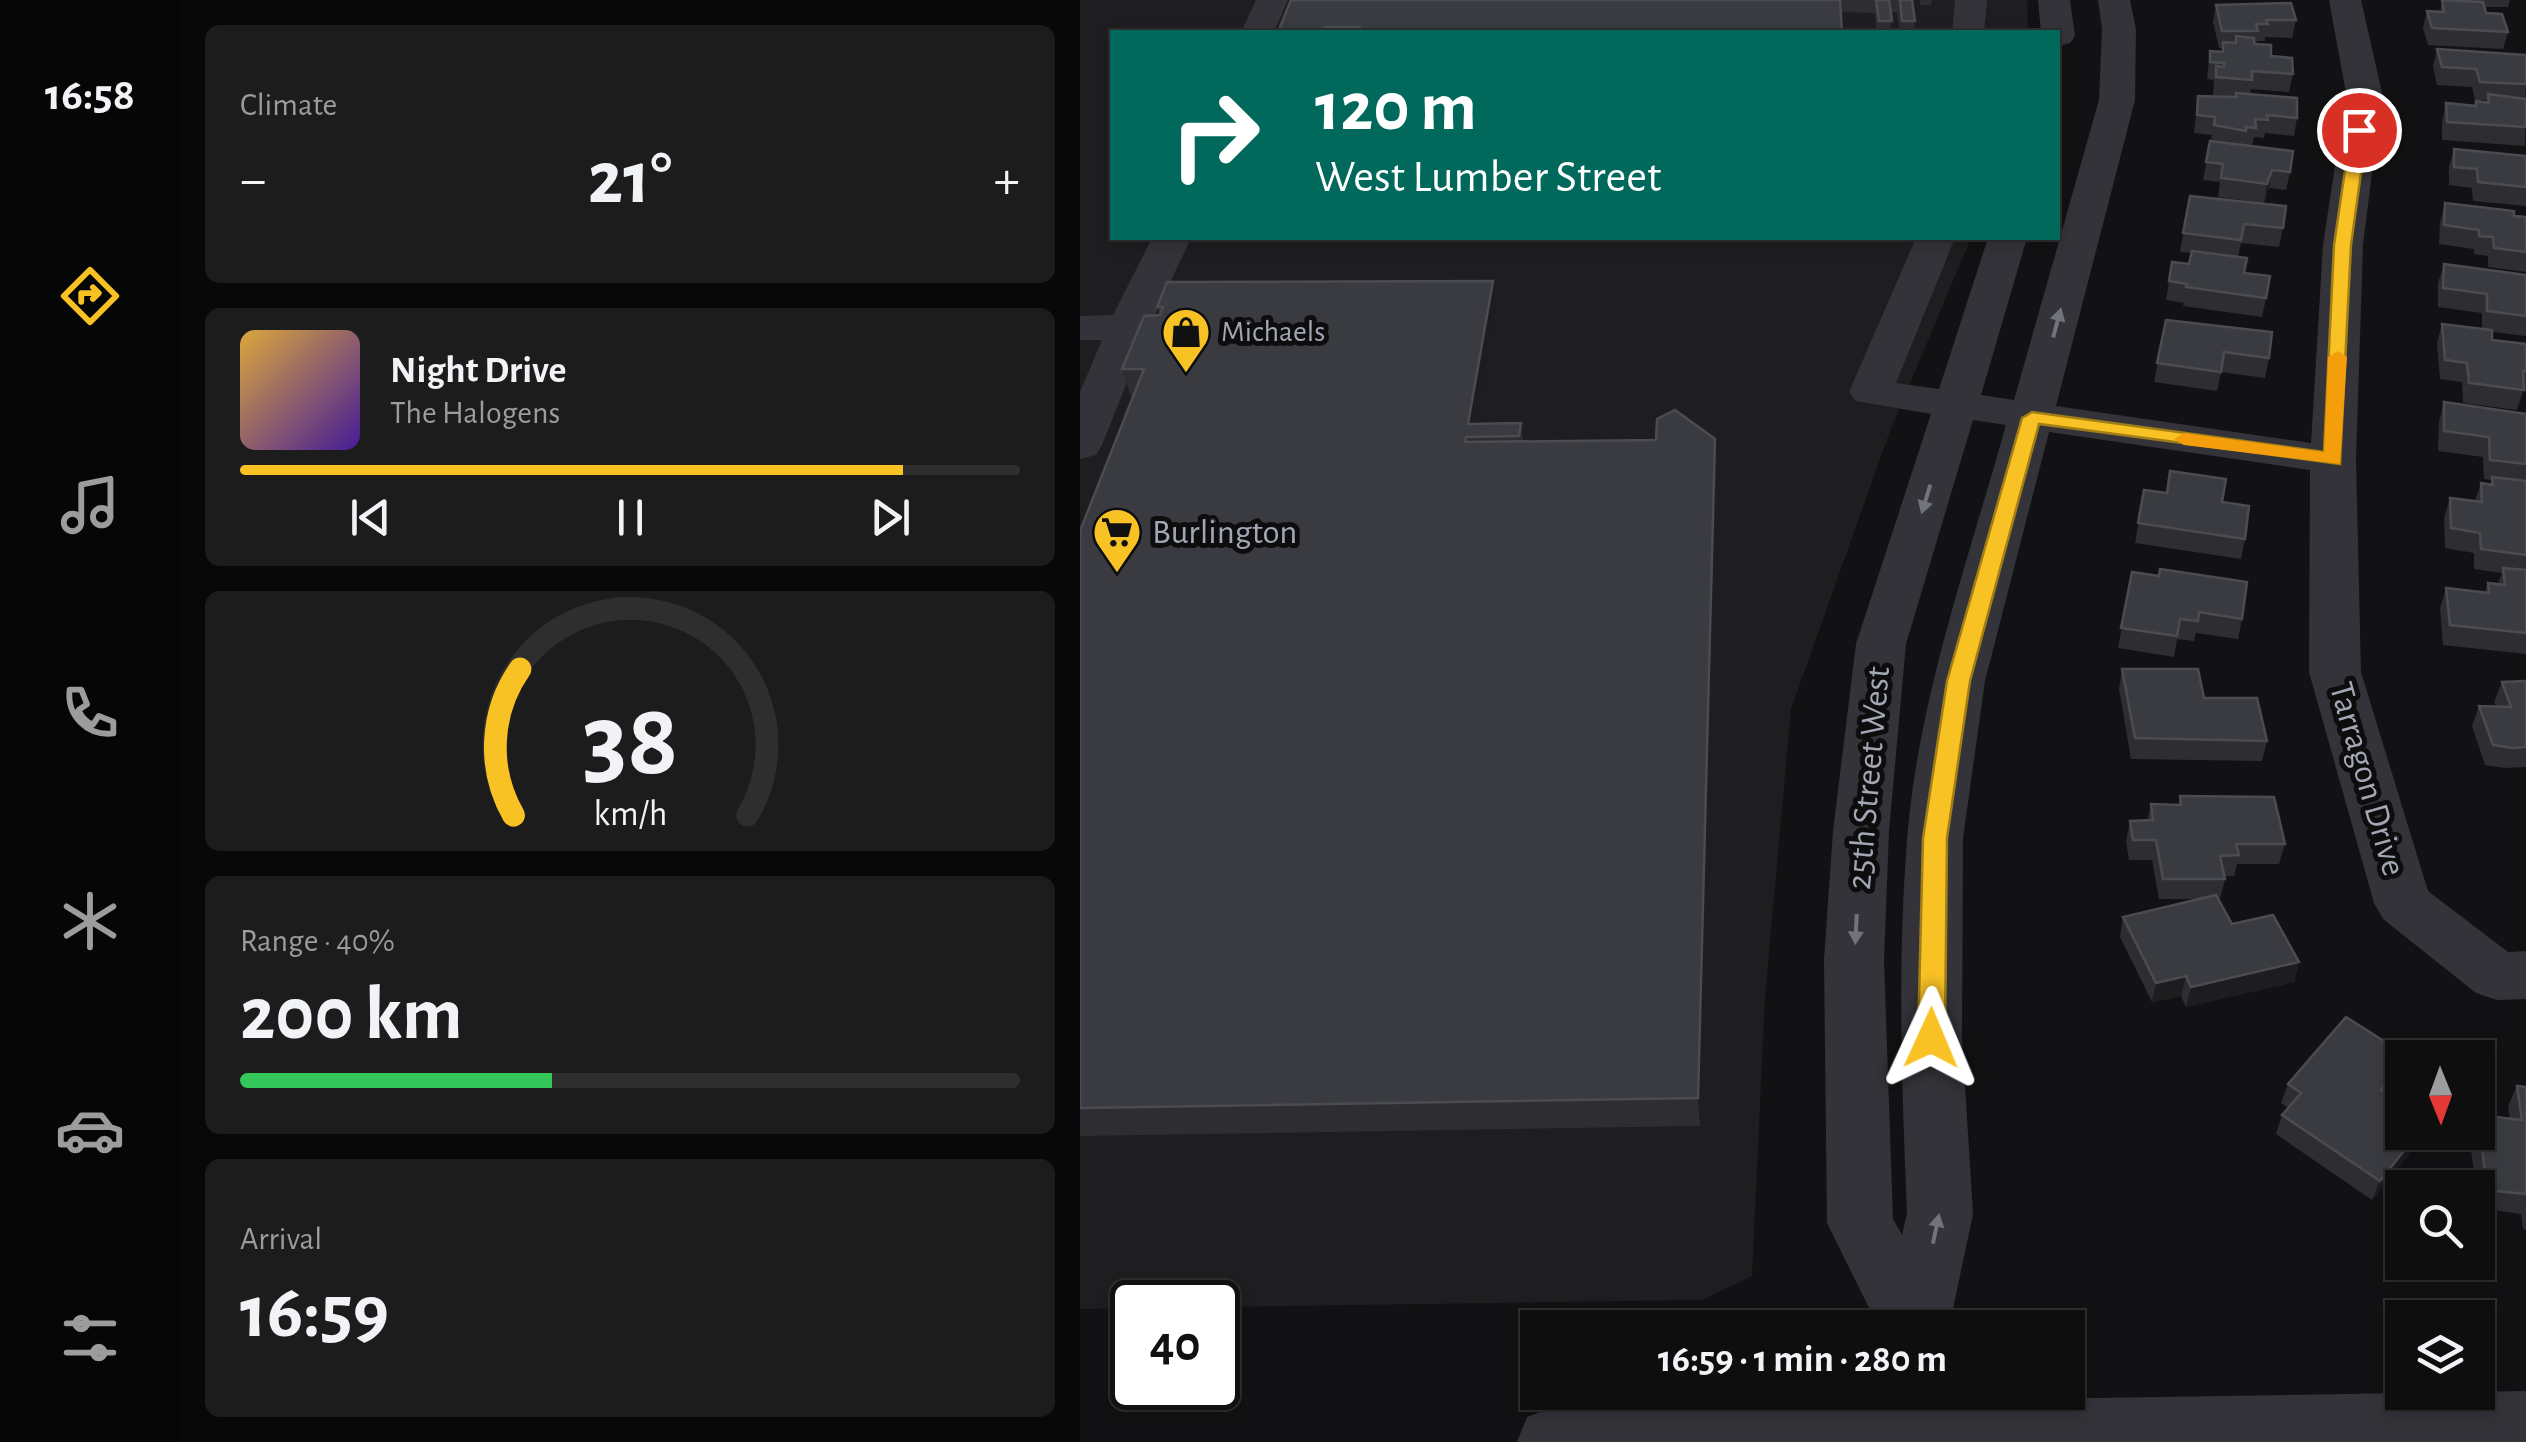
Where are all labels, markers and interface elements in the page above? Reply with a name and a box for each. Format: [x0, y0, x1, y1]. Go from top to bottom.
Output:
icon: right [1150, 70, 1280, 200]
text: 16:58 [45, 73, 135, 118]
text: 120 m [1315, 73, 1477, 143]
pin [2317, 88, 2402, 173]
text: Climate [240, 89, 337, 121]
icon: arrive [2332, 103, 2387, 158]
text: 21° [588, 142, 672, 217]
text: − [240, 153, 266, 208]
text: + [994, 153, 1020, 208]
text: West Lumber Street [1315, 155, 1661, 200]
icon: directions [55, 261, 125, 331]
shop icon: Michaels [1160, 306, 1212, 374]
one-way arrow [2050, 308, 2066, 339]
place label: Michaels [1221, 317, 1325, 347]
text: Night Drive [390, 352, 566, 390]
text: The Halogens [390, 397, 560, 429]
icon: music [55, 470, 125, 540]
one-way arrow [1918, 484, 1933, 514]
icon: previous [343, 490, 398, 545]
icon: pause [603, 490, 658, 545]
icon: next [863, 490, 918, 545]
supermarket icon: Burlington [1091, 506, 1143, 574]
place label: Burlington [1152, 515, 1297, 550]
street label: 25th Street West [1842, 665, 1896, 891]
icon: phone [55, 678, 125, 748]
street label: Tarragon Drive [2323, 678, 2411, 880]
text: 38 [582, 690, 678, 794]
text: km/h [593, 796, 667, 832]
icon: climate [55, 886, 125, 956]
one-way arrow [1848, 913, 1864, 945]
text: Range · 40% [240, 925, 395, 957]
text: 200 km [240, 978, 462, 1053]
position arrow [1879, 986, 1983, 1090]
north arrow [2385, 1040, 2495, 1150]
map controls [2385, 1040, 2495, 1410]
icon: car [55, 1095, 125, 1165]
button: search [2385, 1170, 2495, 1280]
one-way arrow [1929, 1214, 1944, 1245]
text: Arrival [240, 1223, 322, 1255]
text: 16:59 [240, 1276, 389, 1351]
speed limit sign: 40 [1110, 1280, 1240, 1410]
button: layers [2385, 1300, 2495, 1410]
icon: filters [55, 1303, 125, 1373]
text: 16:59 · 1 min · 280 m [1658, 1341, 1947, 1379]

